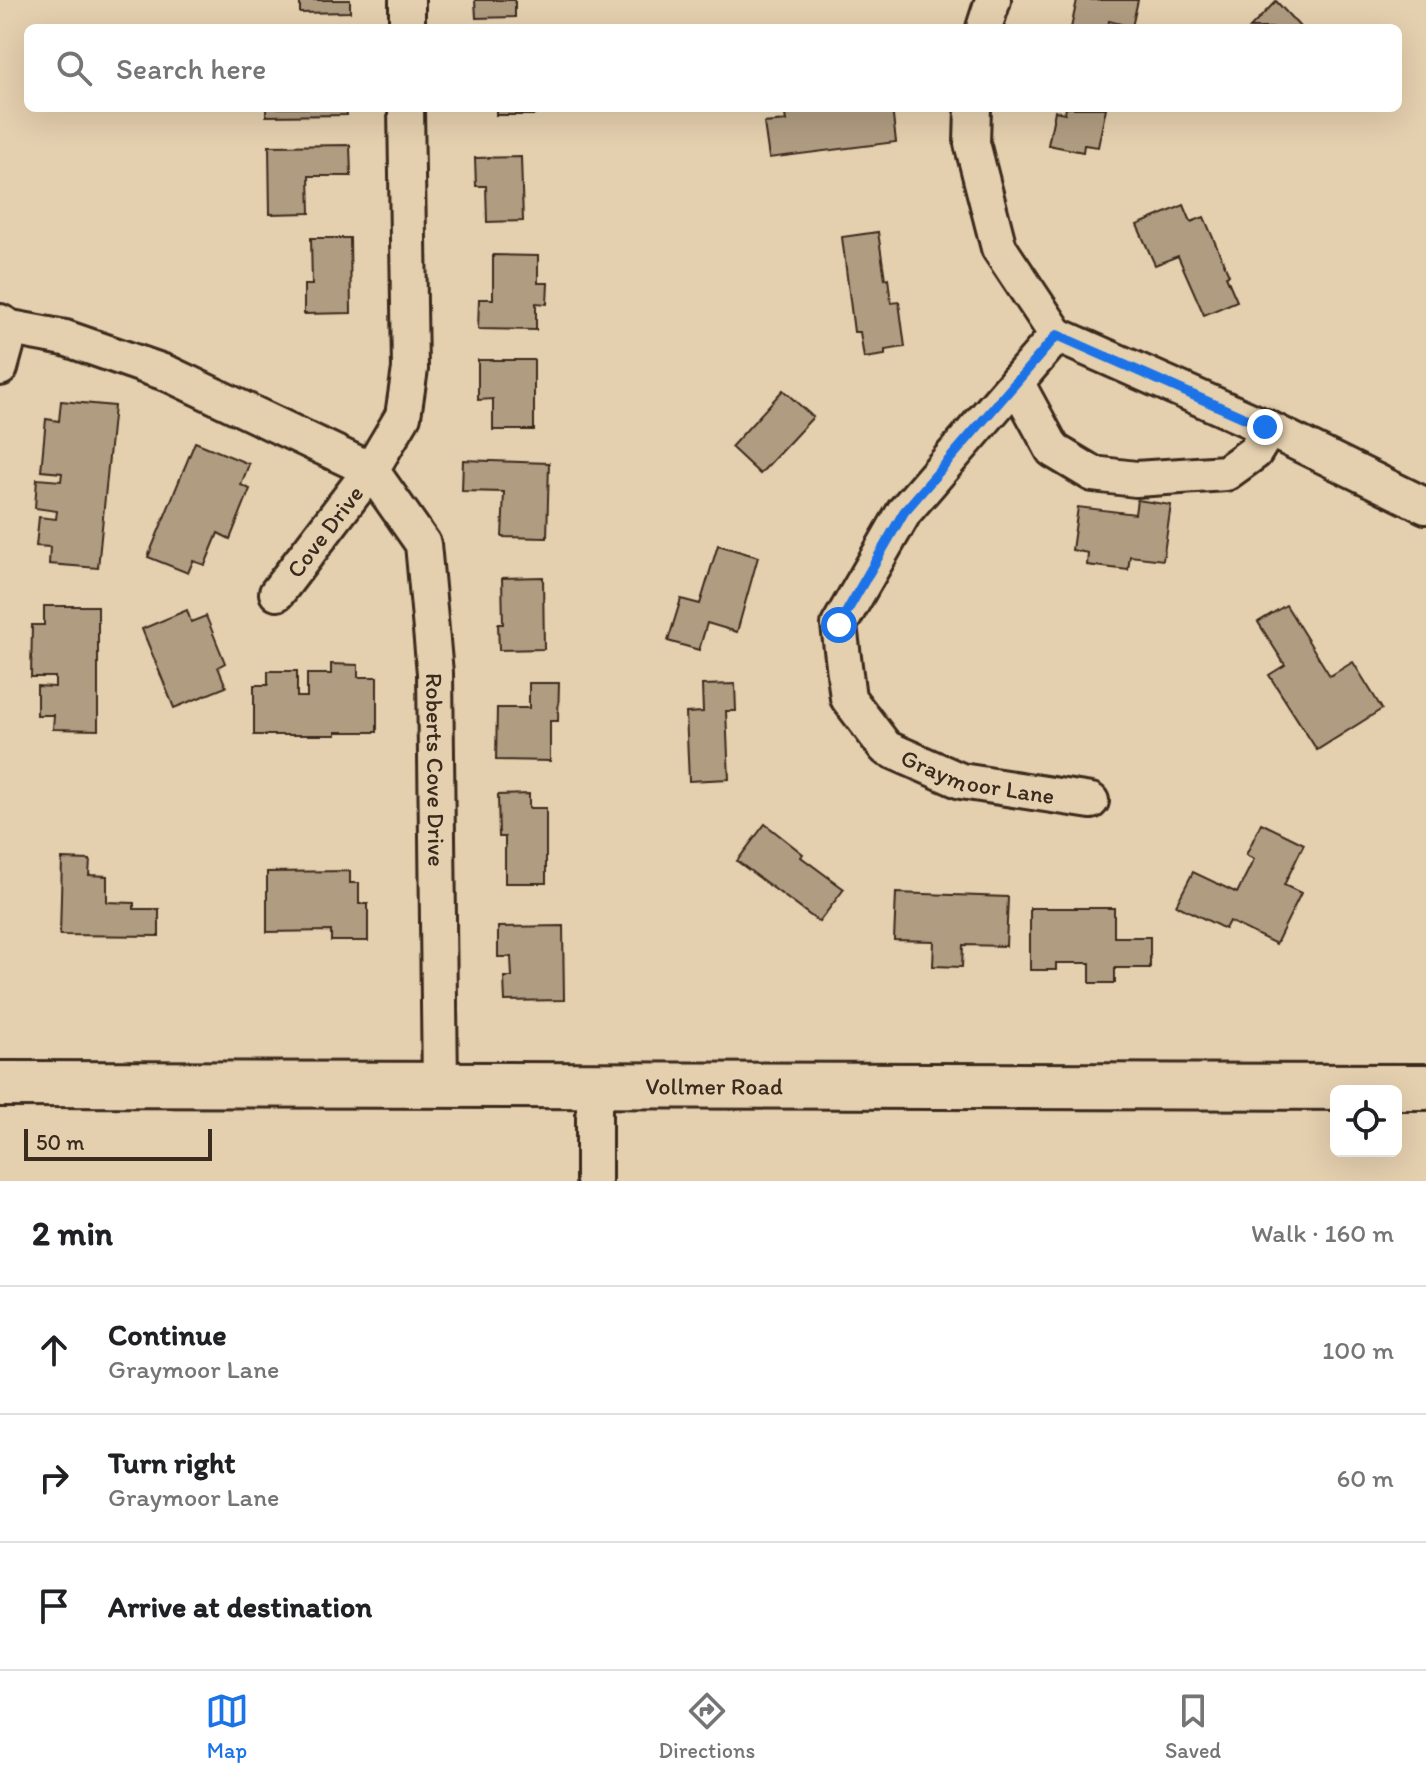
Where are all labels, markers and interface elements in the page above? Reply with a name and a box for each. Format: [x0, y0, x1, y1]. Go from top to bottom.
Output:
search box [24, 24, 1402, 112]
icon: search [52, 46, 96, 90]
text: Search here [116, 50, 266, 87]
route end [1247, 409, 1283, 445]
street label: Cove Drive [280, 479, 369, 583]
route start [821, 607, 857, 643]
street label: Roberts Cove Drive [420, 673, 452, 867]
street label: Graymoor Lane [897, 742, 1057, 810]
street label: Vollmer Road [645, 1071, 783, 1100]
map controls [1330, 1085, 1402, 1157]
button: locate [1330, 1085, 1402, 1157]
scale bar [24, 1125, 212, 1161]
text: 50 m [36, 1129, 85, 1156]
text: 2 min [32, 1213, 113, 1254]
text: Walk · 160 m [1251, 1217, 1394, 1249]
text: Continue [108, 1316, 227, 1353]
icon: ahead [32, 1328, 76, 1372]
text: 100 m [1322, 1334, 1394, 1366]
text: Graymoor Lane [108, 1353, 279, 1385]
text: Turn right [108, 1444, 236, 1481]
icon: right [32, 1456, 76, 1500]
text: 60 m [1337, 1462, 1394, 1494]
text: Graymoor Lane [108, 1481, 279, 1513]
icon: arrive [32, 1584, 76, 1628]
text: Arrive at destination [108, 1588, 372, 1625]
tab: Map [205, 1689, 249, 1764]
tab: Directions [659, 1689, 755, 1764]
tab: Saved [1165, 1689, 1221, 1764]

